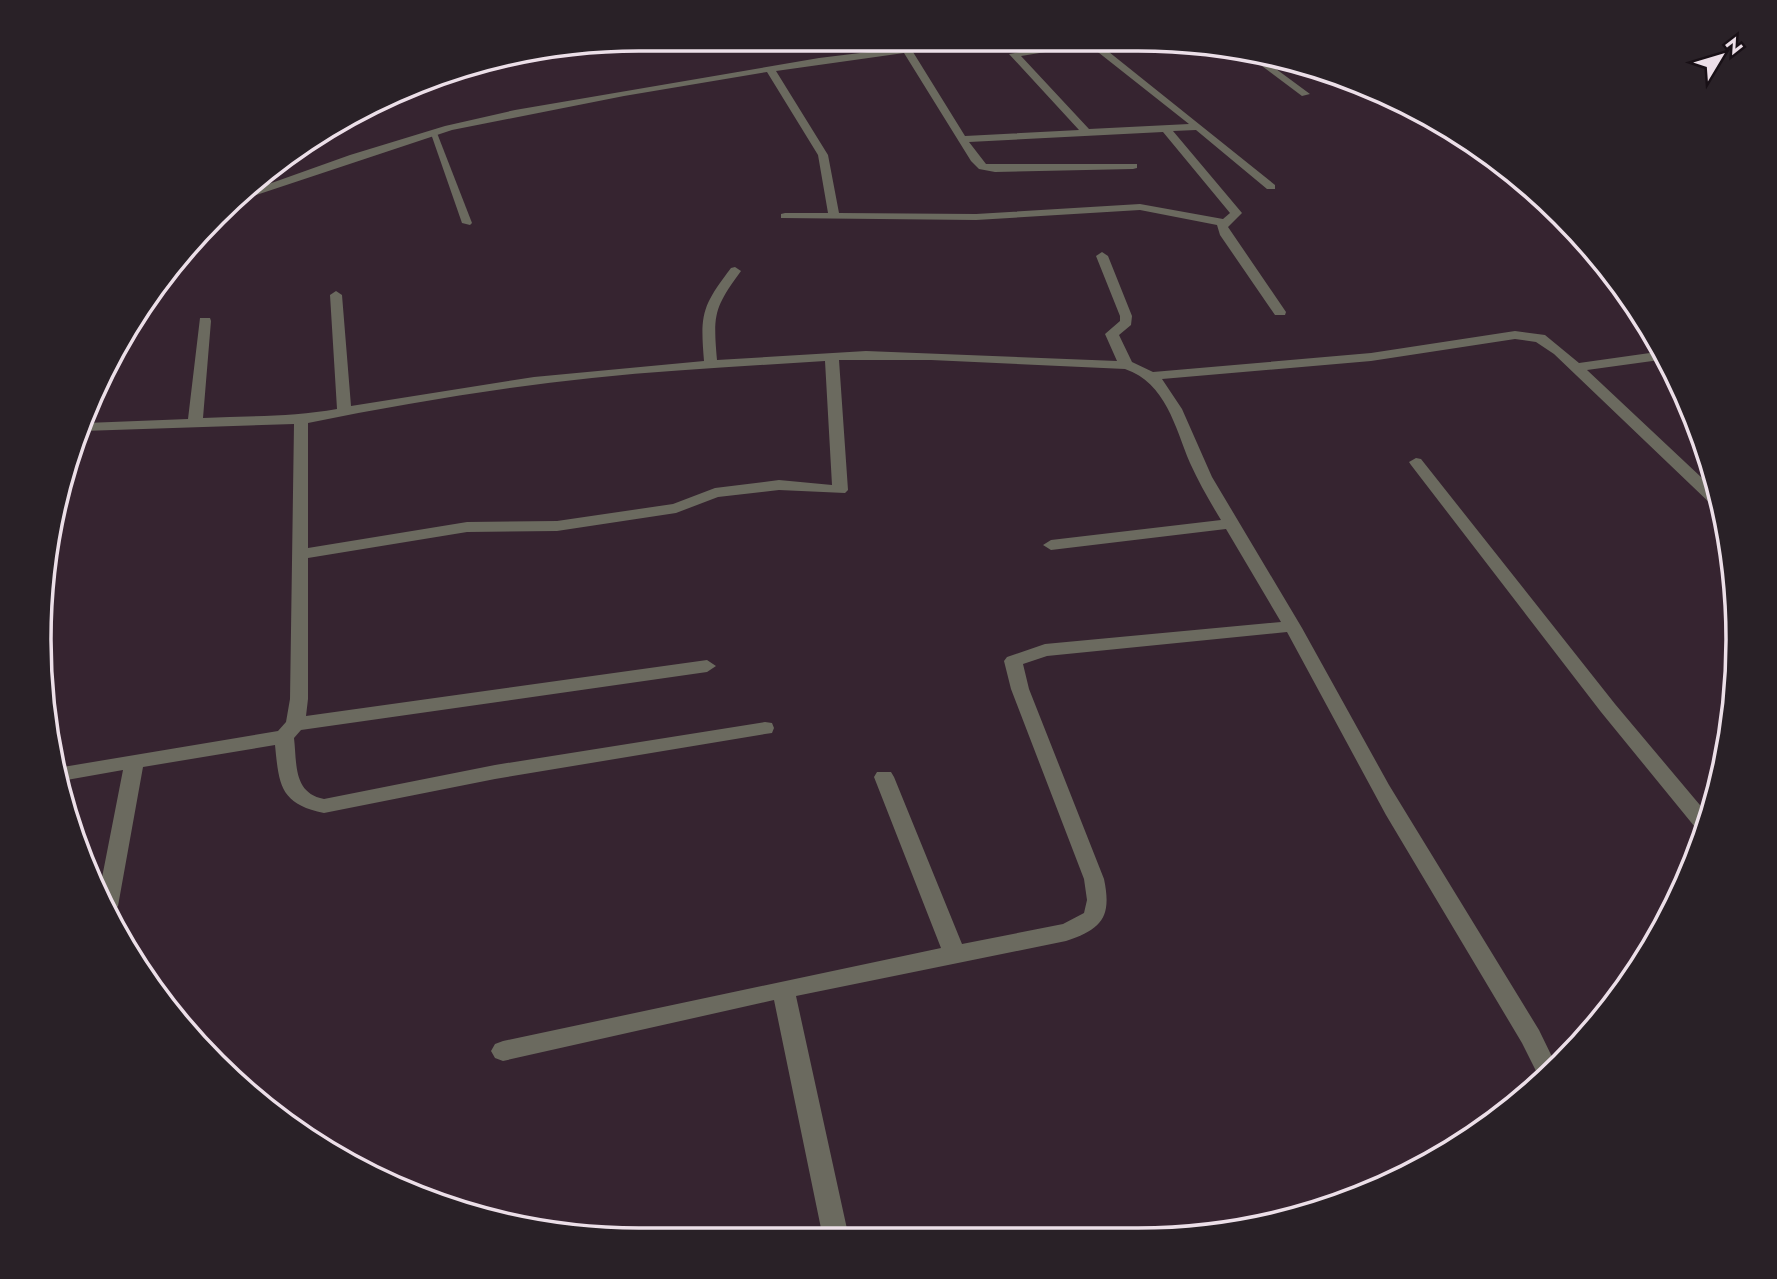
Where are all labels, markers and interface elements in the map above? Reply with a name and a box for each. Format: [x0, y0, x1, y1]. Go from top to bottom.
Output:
north arrow [1686, 21, 1756, 91]
text: N [1719, 32, 1749, 60]

